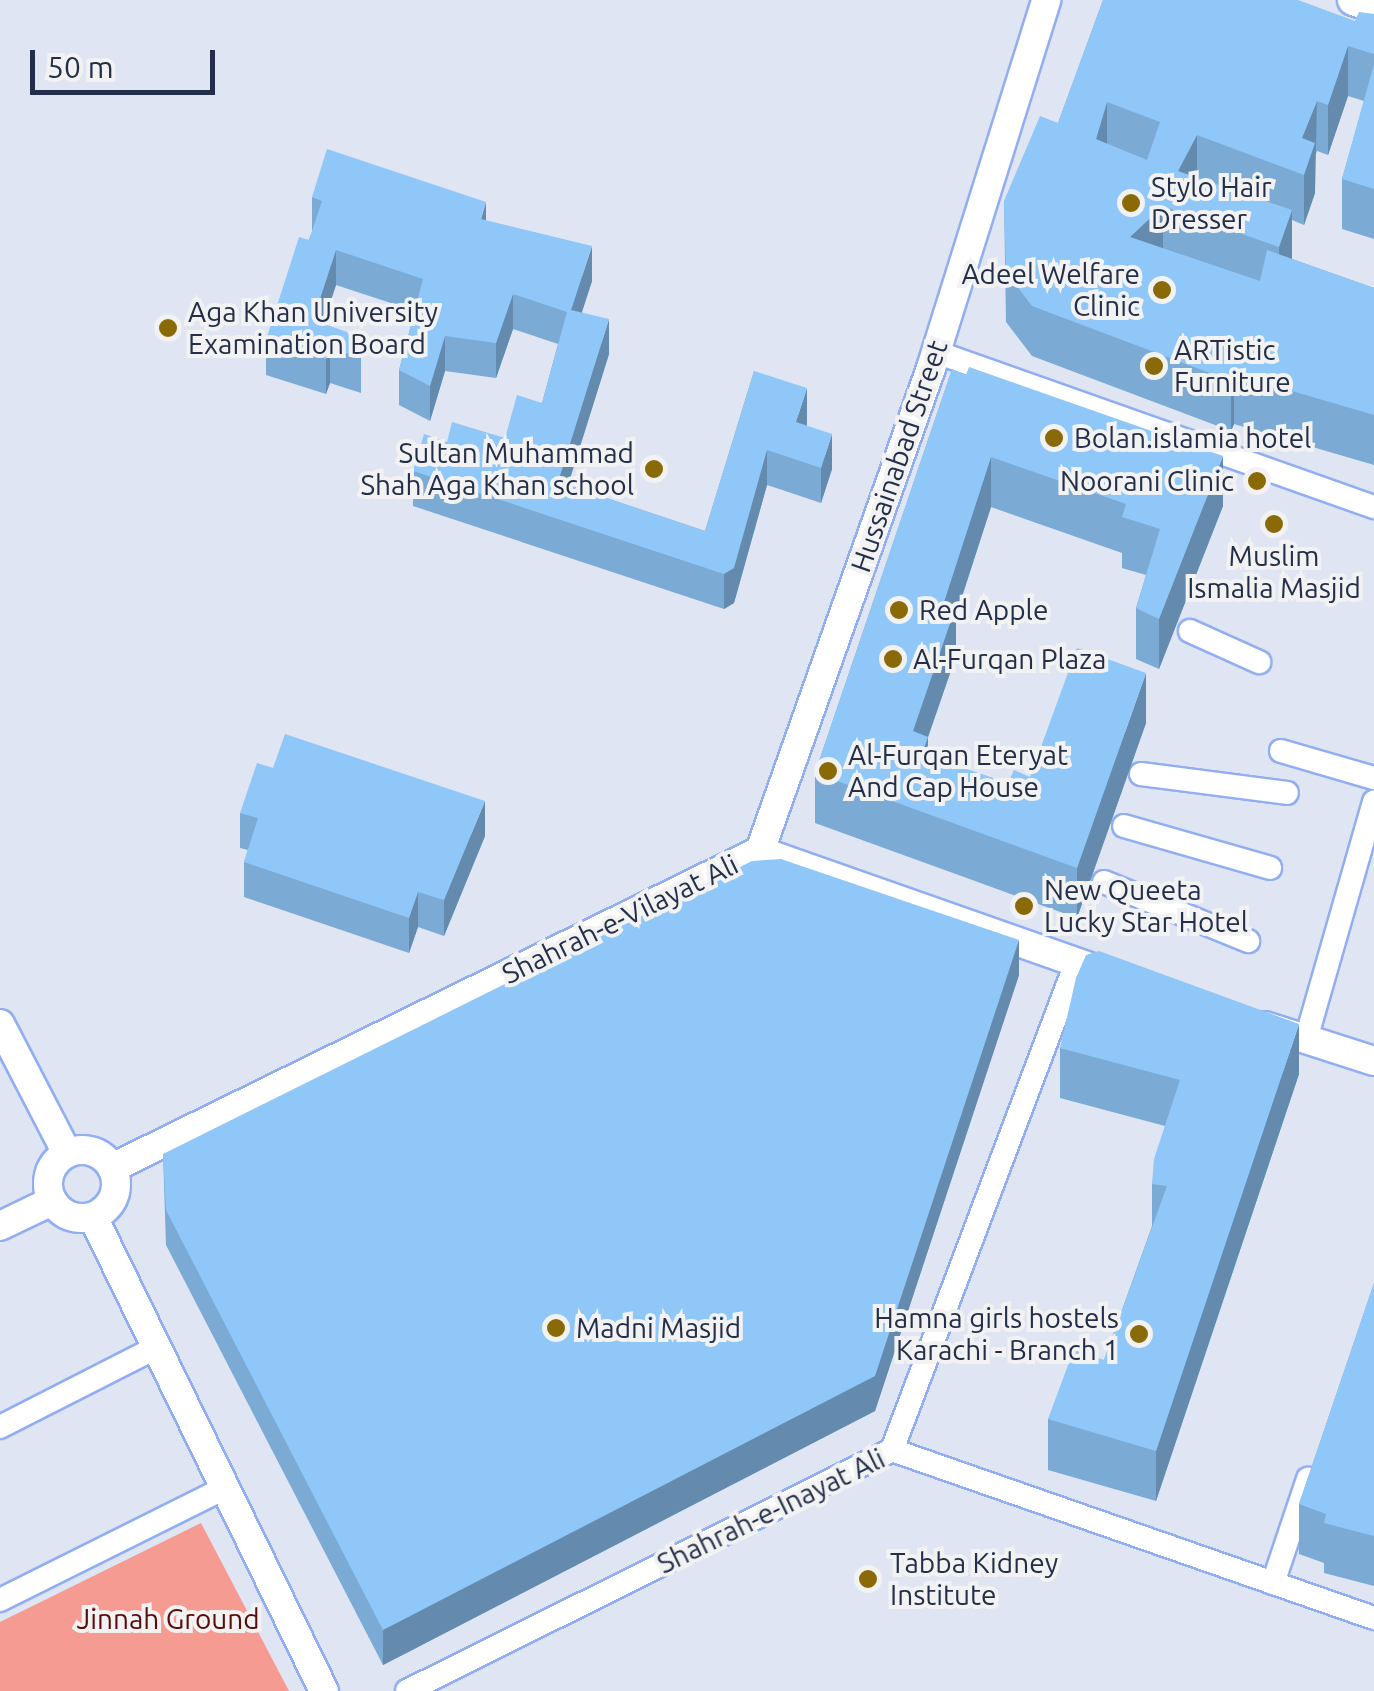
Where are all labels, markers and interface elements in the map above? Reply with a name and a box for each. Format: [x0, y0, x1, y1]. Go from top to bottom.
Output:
scale bar [35, 30, 220, 92]
text: 50 m [47, 50, 114, 84]
place label: Stylo Hair Dresser [1151, 170, 1272, 236]
marker: Stylo Hair Dresser [1120, 192, 1142, 214]
place label: Adeel Welfare Clinic [961, 257, 1140, 323]
marker: Adeel Welfare Clinic [1149, 277, 1175, 303]
place label: Aga Khan University Examination Board [188, 295, 438, 361]
marker: Aga Khan University Examination Board [157, 317, 179, 339]
place label: ARTistic Furniture [1174, 333, 1291, 399]
street label: Hussainabad Street [844, 336, 954, 576]
marker: ARTistic Furniture [1143, 355, 1165, 377]
place label: Bolan.islamia hotel [1074, 421, 1311, 455]
marker: Bolan.islamia hotel [1043, 427, 1065, 449]
place label: Sultan Muhammad Shah Aga Khan school [360, 436, 634, 502]
marker: Sultan Muhammad Shah Aga Khan school [643, 458, 665, 480]
place label: Noorani Clinic [1060, 464, 1234, 498]
marker: Noorani Clinic [1244, 468, 1270, 494]
marker: Muslim Ismalia Masjid [1263, 513, 1285, 535]
place label: Muslim Ismalia Masjid [1187, 539, 1361, 605]
place label: Red Apple [919, 593, 1048, 627]
marker: Red Apple [888, 599, 910, 621]
place label: Al-Furqan Plaza [913, 642, 1106, 676]
marker: Al-Furqan Plaza [882, 648, 904, 670]
place label: Al-Furqan Eteryat And Cap House [848, 738, 1068, 804]
marker: Al-Furqan Eteryat And Cap House [817, 760, 839, 782]
street label: Shahrah-e-Vilayat Ali [496, 847, 744, 991]
place label: New Queeta Lucky Star Hotel [1044, 873, 1248, 939]
marker: New Queeta Lucky Star Hotel [1013, 895, 1035, 917]
place label: Hamna girls hostels Karachi - Branch 1 [874, 1301, 1119, 1367]
place label: Madni Masjid [576, 1311, 741, 1345]
marker: Madni Masjid [545, 1317, 567, 1339]
marker: Hamna girls hostels Karachi - Branch 1 [1128, 1323, 1150, 1345]
street label: Shahrah-e-Inayat Ali [652, 1441, 890, 1581]
place label: Tabba Kidney Institute [890, 1546, 1058, 1612]
marker: Tabba Kidney Institute [855, 1566, 881, 1592]
park label: Jinnah Ground [76, 1602, 260, 1636]

